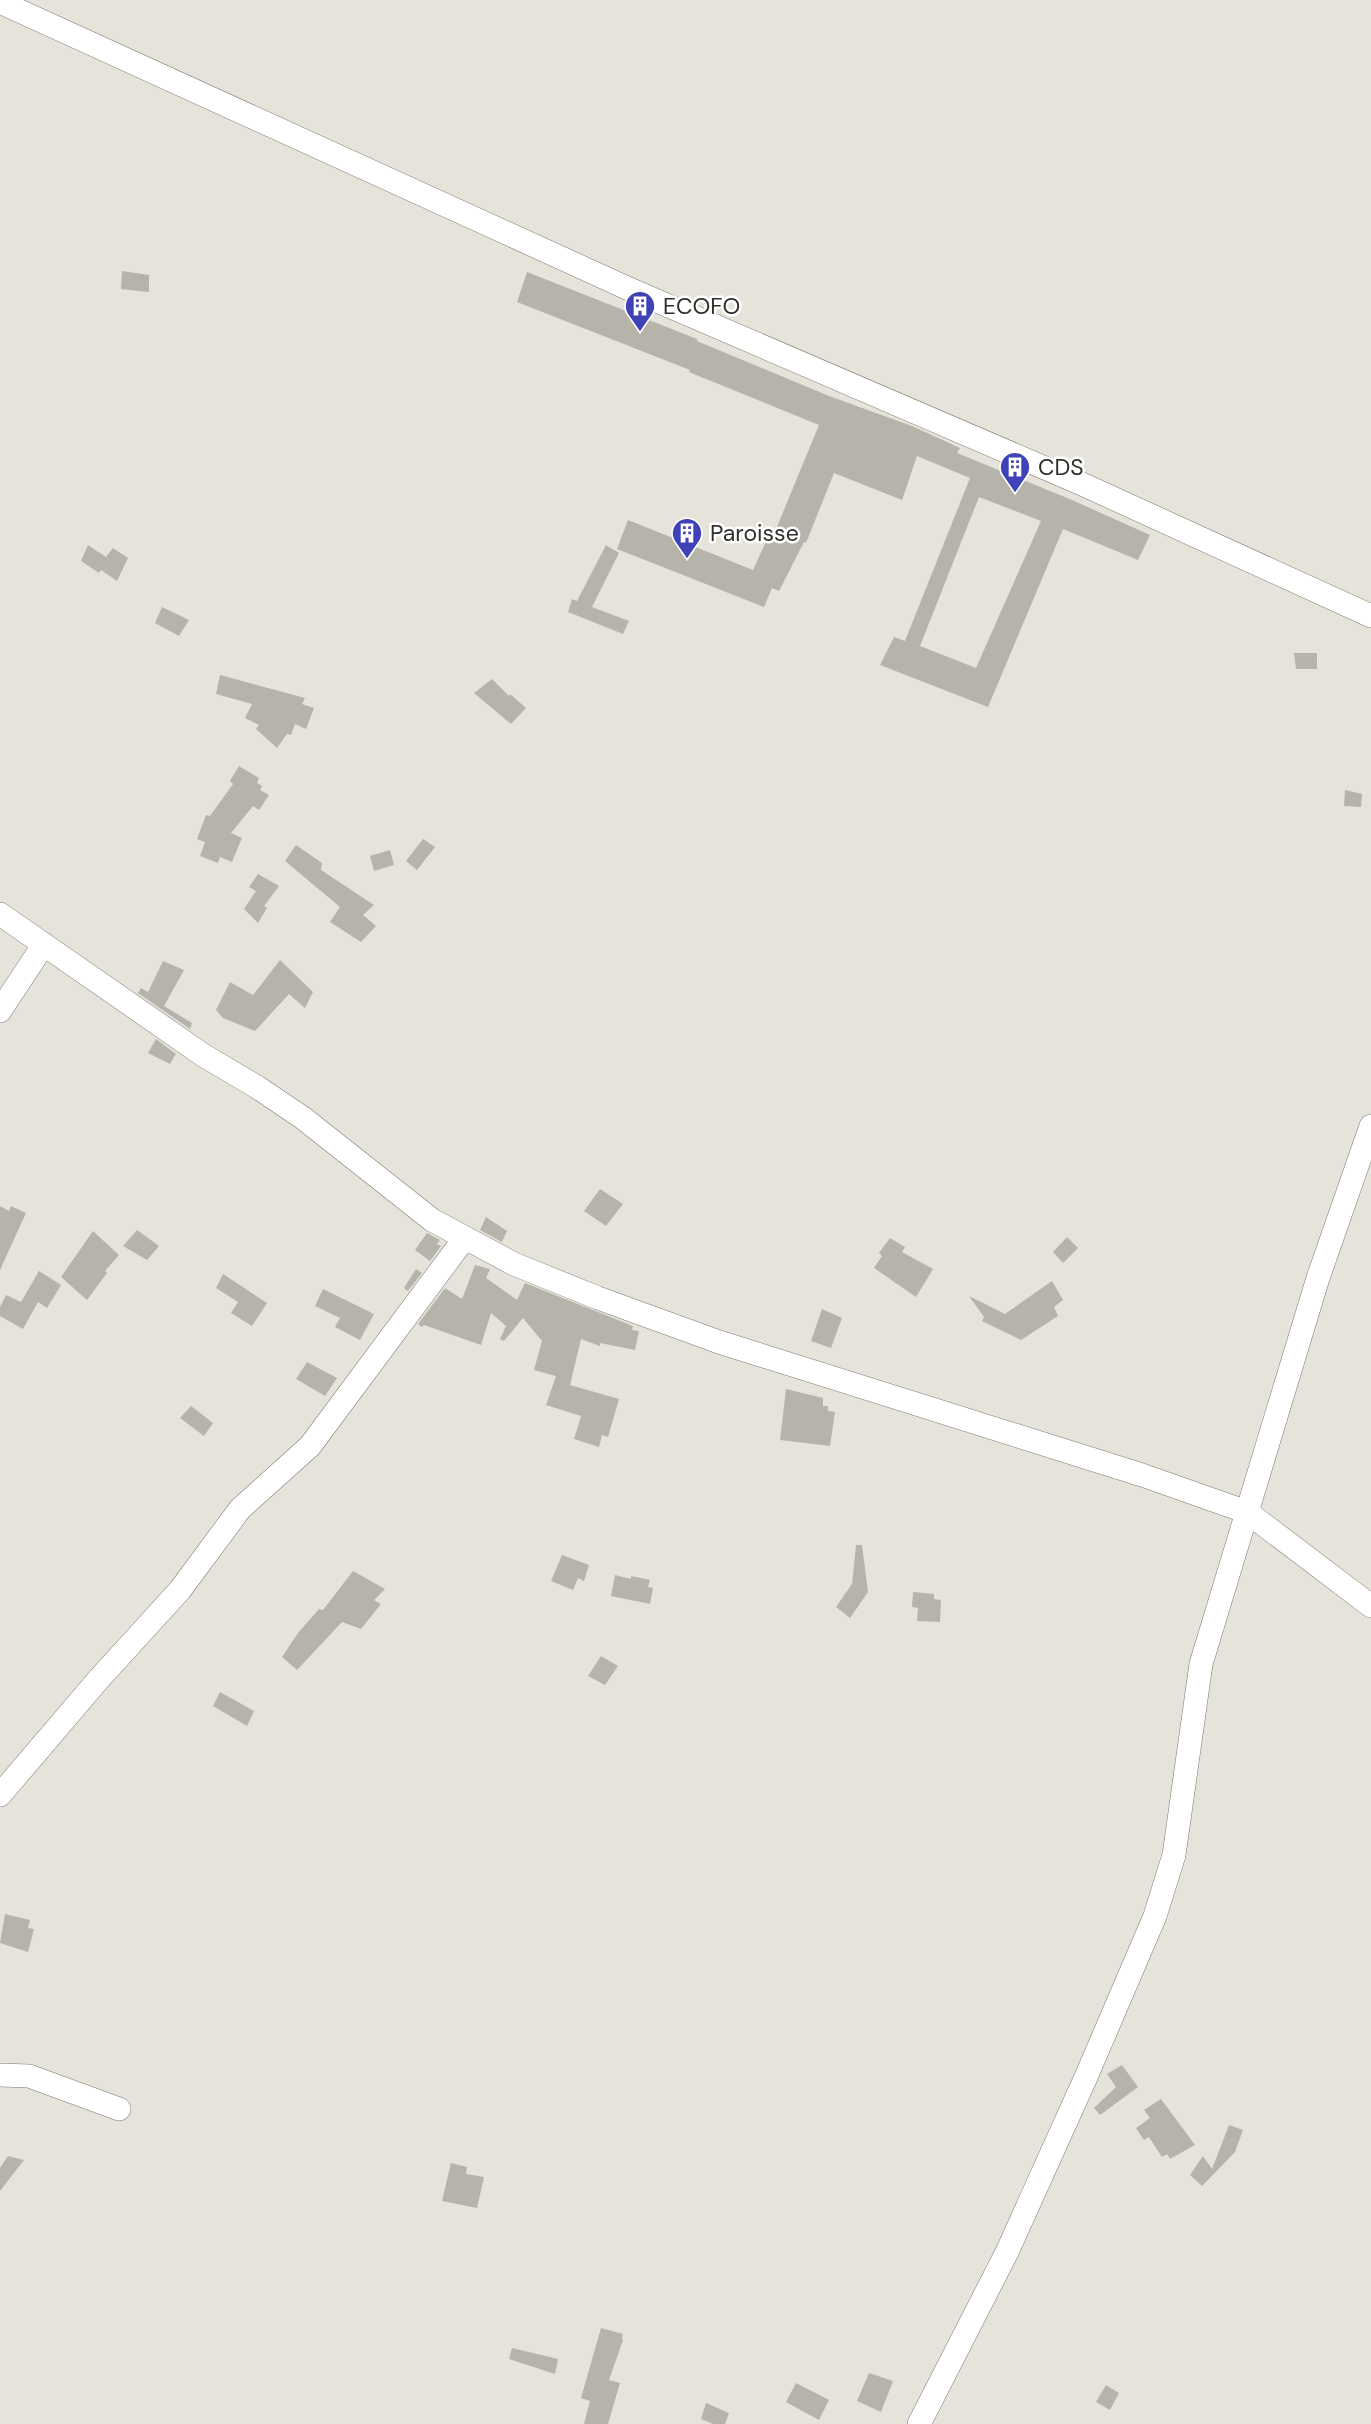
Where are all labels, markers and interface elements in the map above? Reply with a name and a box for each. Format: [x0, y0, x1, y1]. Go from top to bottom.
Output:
building icon: ECOFO [623, 289, 657, 333]
place label: ECOFO [663, 291, 740, 321]
building icon: CDS [998, 450, 1032, 494]
place label: CDS [1038, 452, 1084, 482]
building icon: Paroisse [670, 516, 704, 560]
place label: Paroisse [710, 518, 799, 548]

